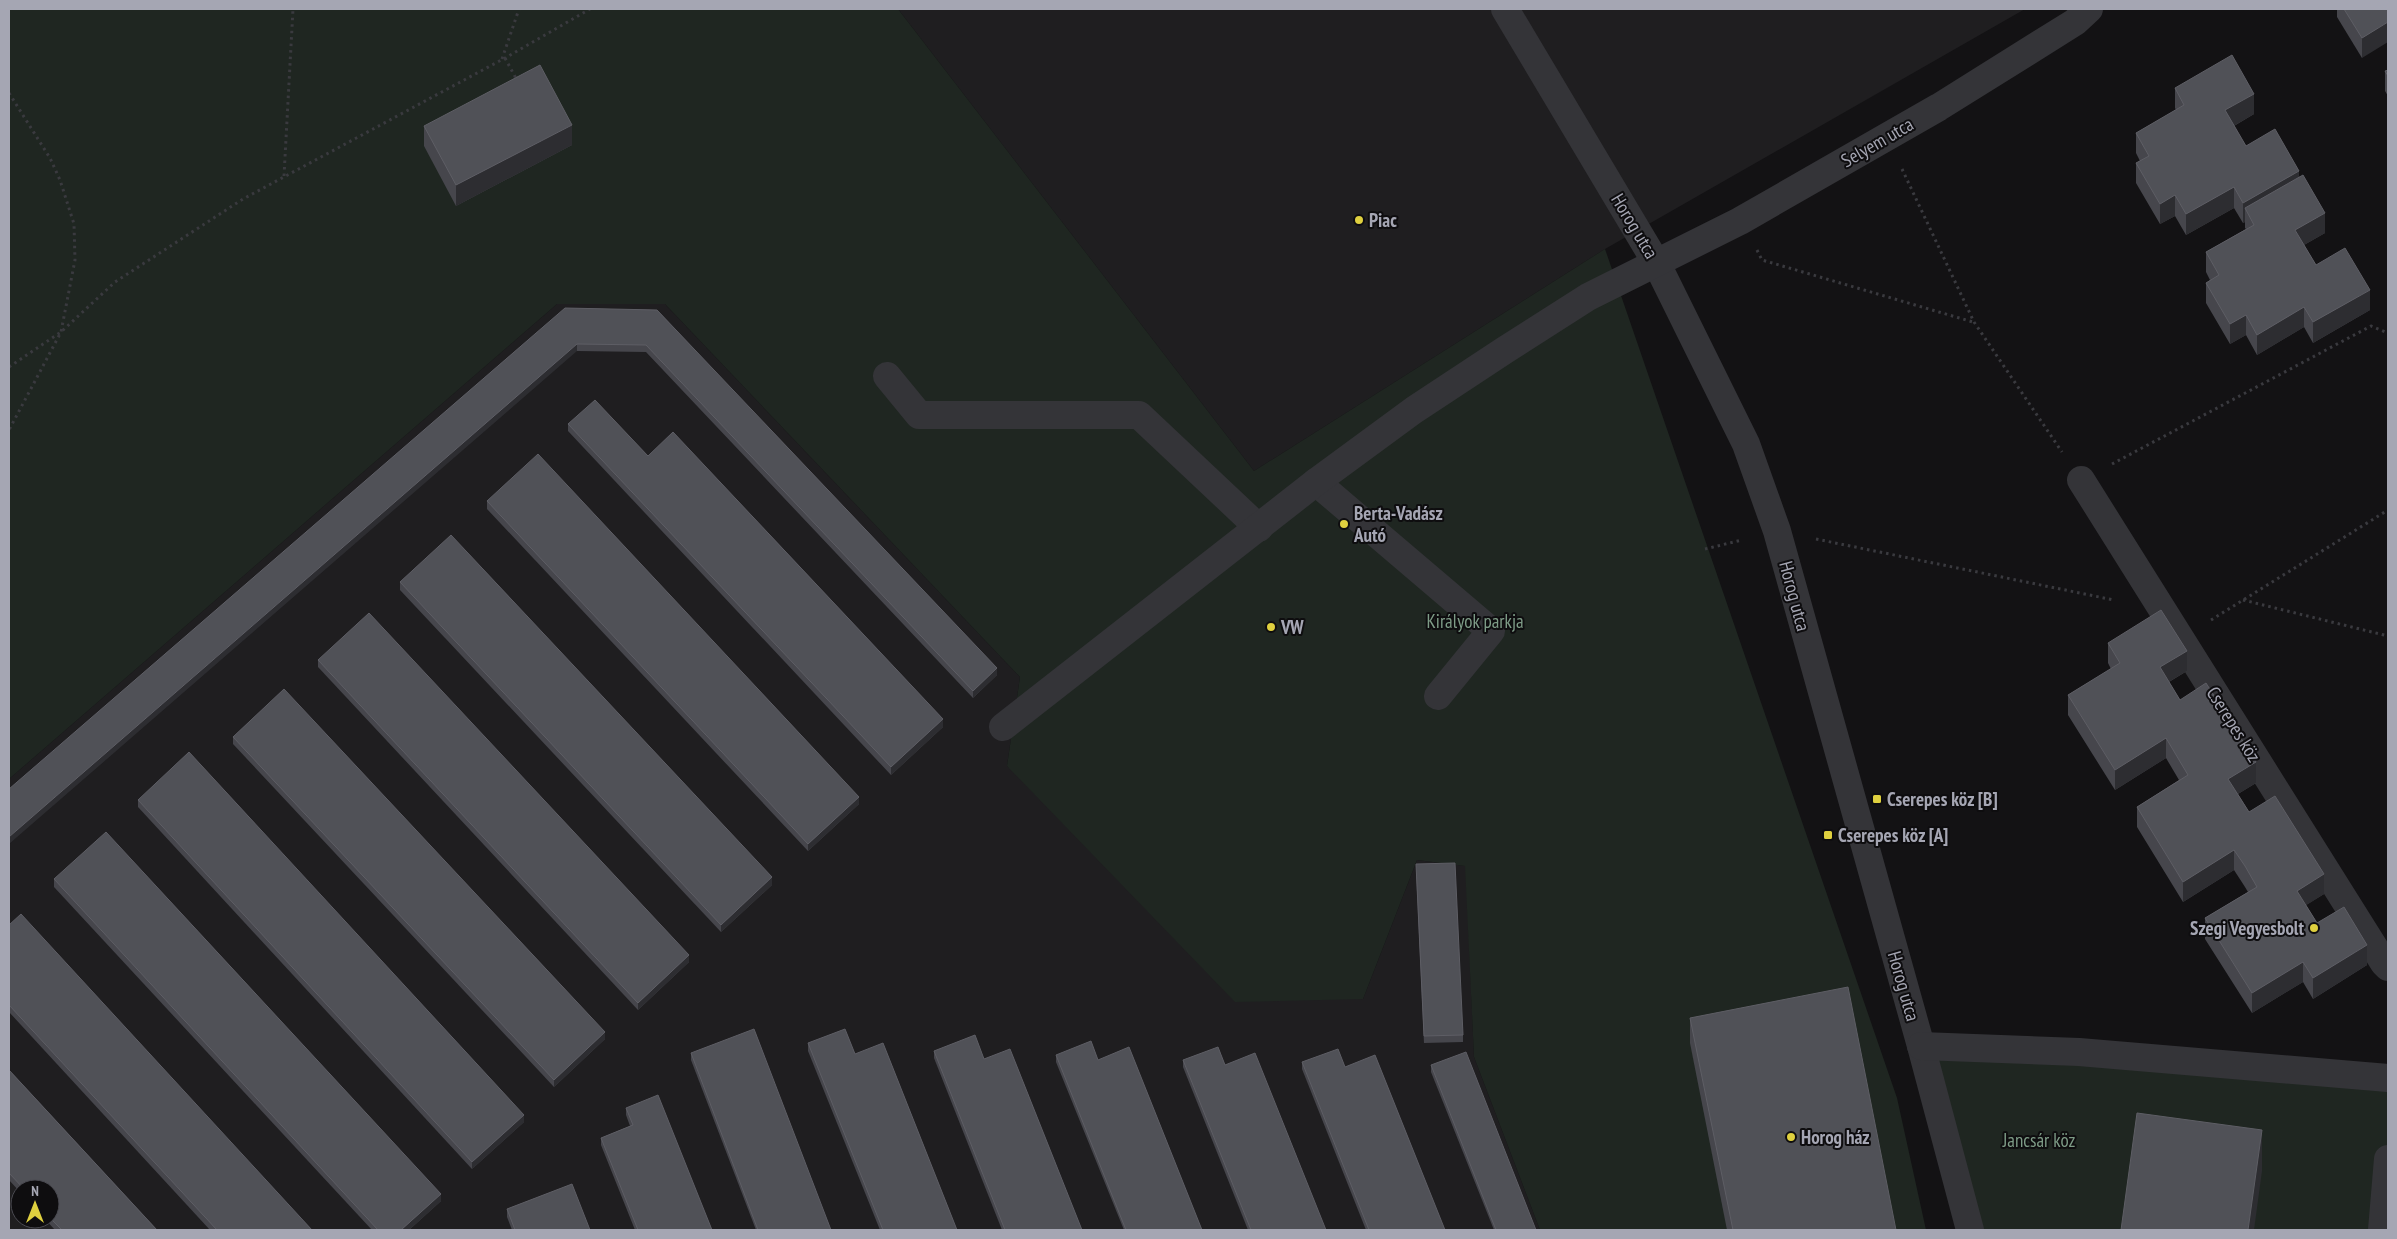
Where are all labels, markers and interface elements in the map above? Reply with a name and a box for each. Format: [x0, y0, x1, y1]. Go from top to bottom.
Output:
street label: Selyem utca [1837, 112, 1917, 172]
street label: Horog utca [1606, 189, 1664, 263]
place label: Piac [1369, 208, 1397, 232]
marker: Piac [1353, 214, 1365, 226]
place label: Berta-Vadász Autó [1353, 501, 1443, 547]
marker: Berta-Vadász Autó [1338, 518, 1350, 530]
street label: Horog utca [1774, 558, 1816, 634]
park label: Királyok parkja [1426, 609, 1524, 633]
place label: VW [1280, 615, 1304, 639]
marker: VW [1265, 621, 1277, 633]
street label: Cserepes köz [2201, 682, 2267, 766]
place label: Cserepes köz [B] [1887, 787, 1998, 811]
marker: Cserepes köz [B] [1871, 793, 1883, 805]
place label: Cserepes köz [A] [1838, 823, 1948, 847]
marker: Cserepes köz [A] [1822, 829, 1834, 841]
place label: Szegi Vegyesbolt [2190, 916, 2304, 940]
marker: Szegi Vegyesbolt [2308, 922, 2320, 934]
street label: Horog utca [1883, 948, 1925, 1024]
place label: Horog ház [1801, 1125, 1870, 1149]
park label: Jancsár köz [2002, 1128, 2075, 1152]
marker: Horog ház [1785, 1131, 1797, 1143]
north arrow [10, 1179, 60, 1229]
text: N [31, 1182, 39, 1200]

